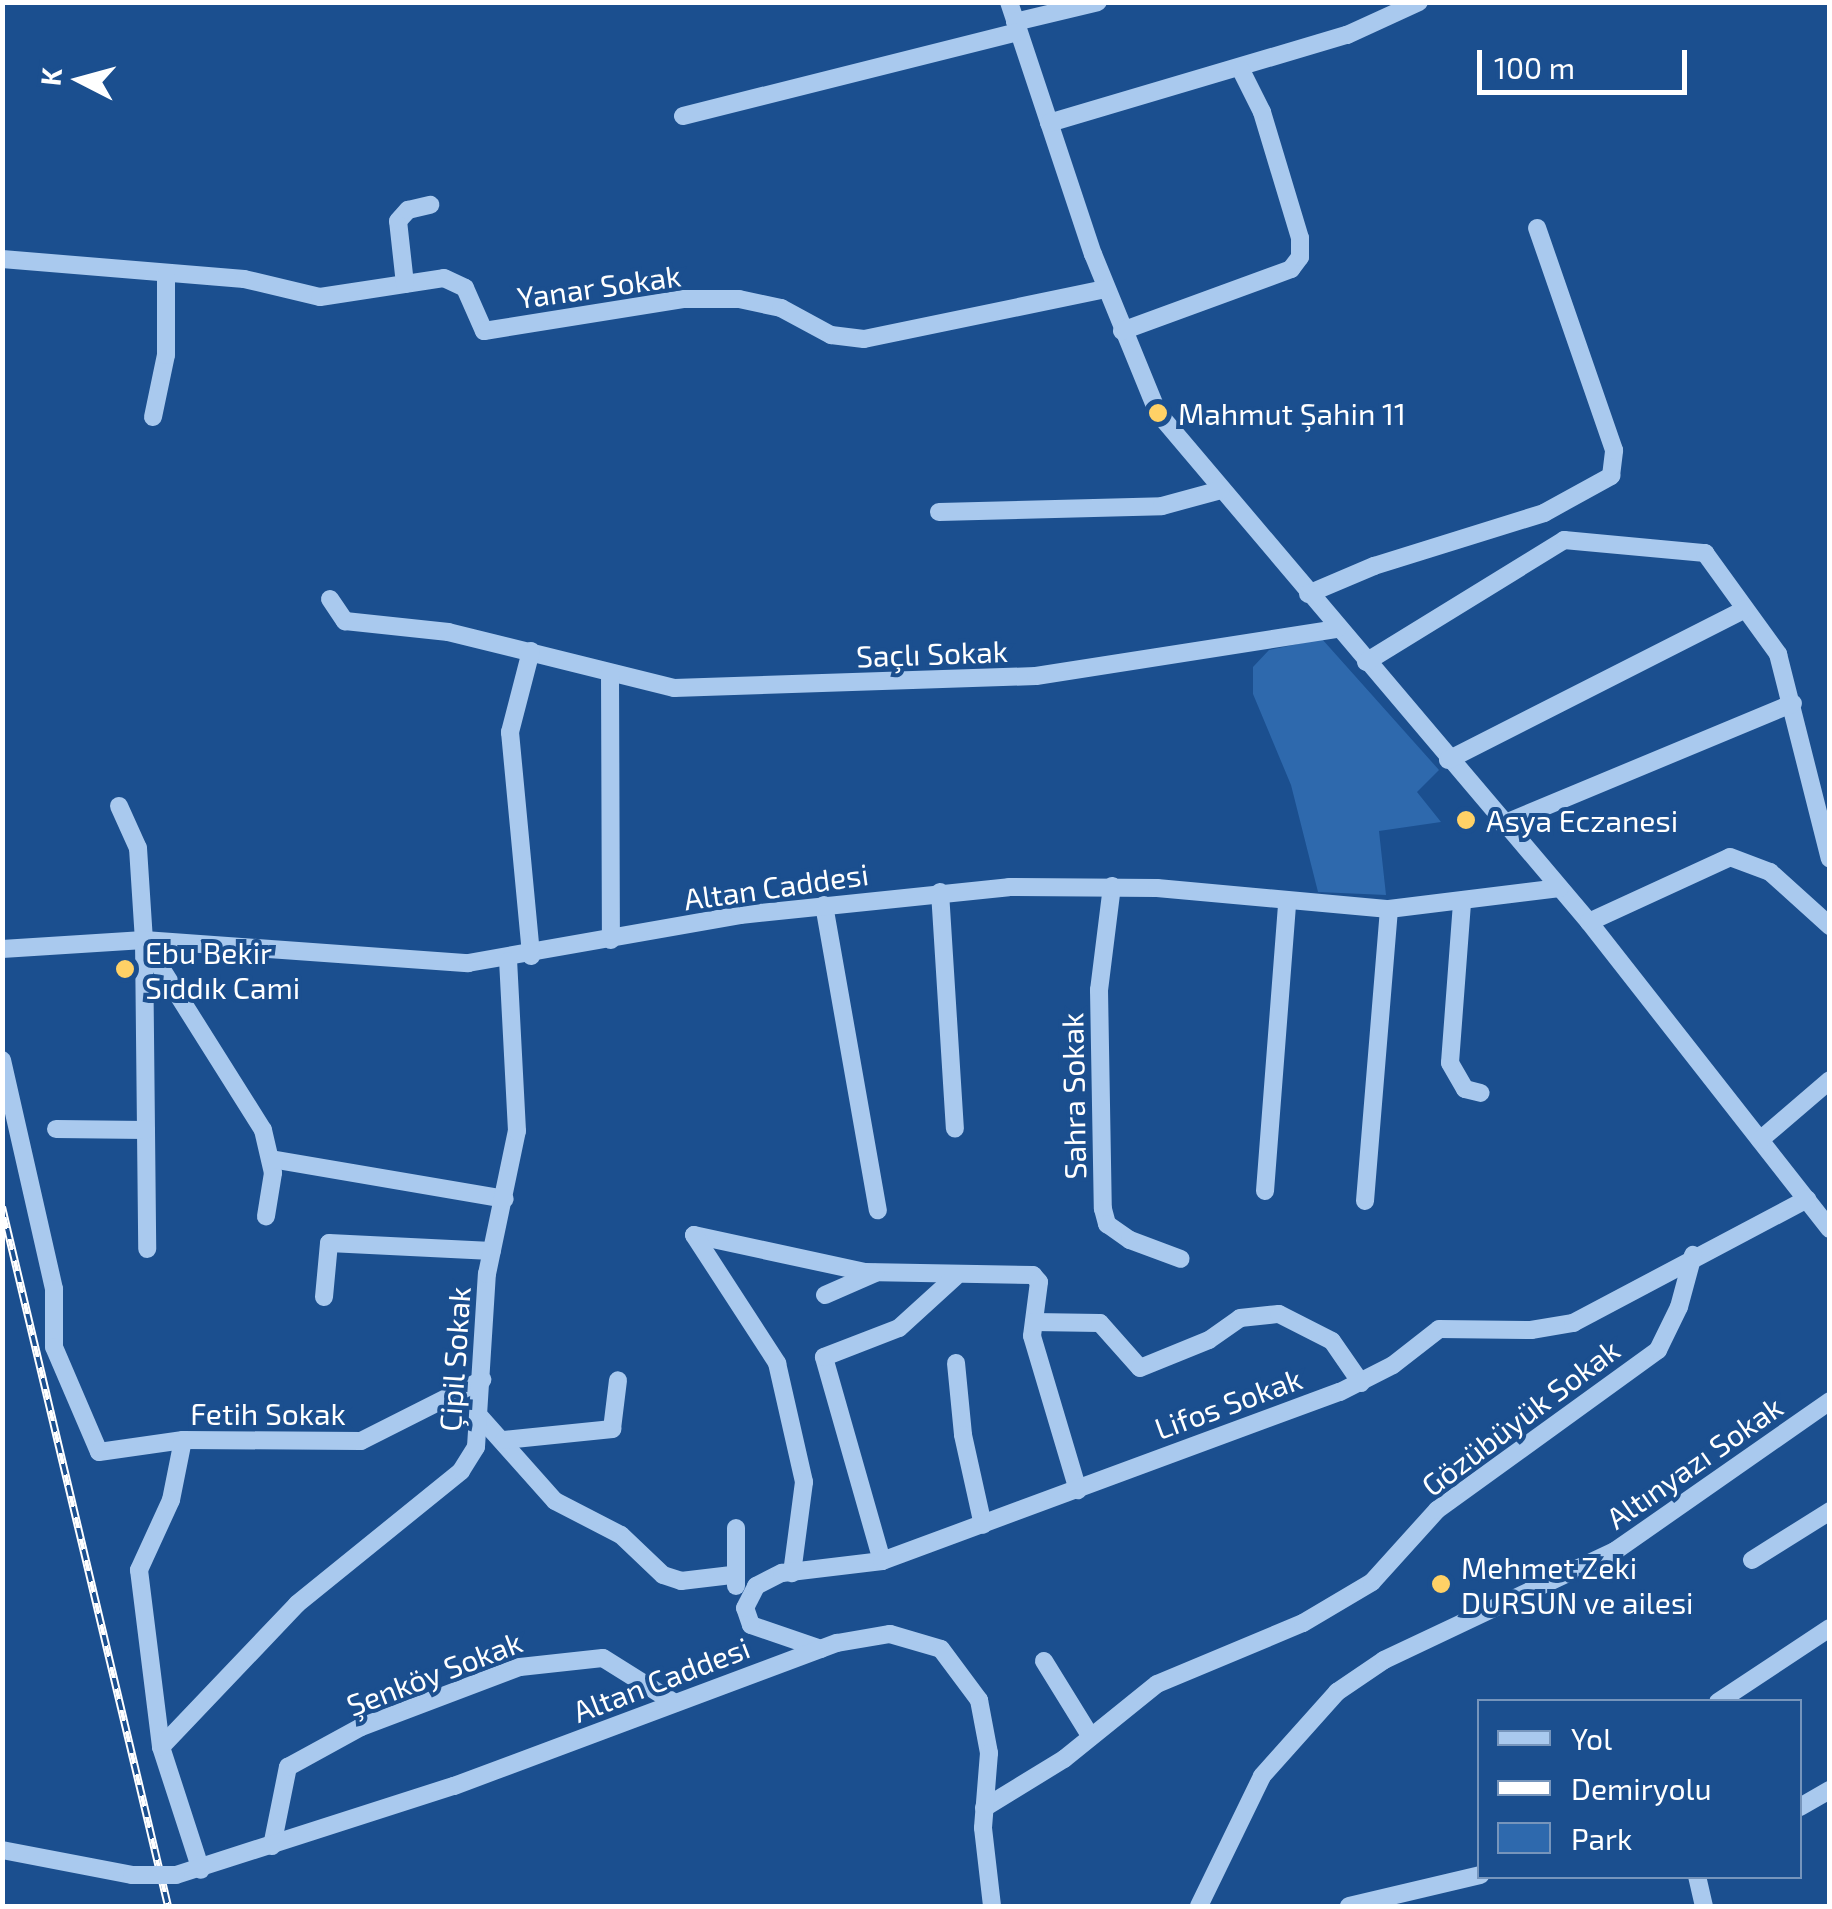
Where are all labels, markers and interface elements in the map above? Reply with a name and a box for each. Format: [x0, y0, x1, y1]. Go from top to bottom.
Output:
north arrow [30, 30, 130, 130]
scale bar [1482, 30, 1692, 92]
text: 100 m [1494, 49, 1575, 85]
text: K [32, 66, 68, 87]
street label: Yanar Sokak [515, 257, 683, 315]
place label: Mahmut Şahin 11 [1178, 395, 1406, 431]
marker: Mahmut Şahin 11 [1147, 402, 1169, 424]
street label: Saçlı Sokak [855, 632, 1009, 674]
place label: Asya Eczanesi [1486, 802, 1678, 838]
marker: Asya Eczanesi [1455, 809, 1477, 831]
street label: Altan Caddesi [681, 855, 871, 917]
place label: Ebu Bekir Sıddık Cami [145, 934, 300, 1004]
marker: Ebu Bekir Sıddık Cami [114, 958, 136, 980]
street label: Sahra Sokak [1054, 1012, 1092, 1180]
street label: Çipil Sokak [431, 1285, 477, 1433]
street label: Gözübüyük Sokak [1414, 1331, 1626, 1503]
street label: Lifos Sokak [1150, 1360, 1306, 1446]
street label: Altınyazı Sokak [1599, 1388, 1789, 1536]
street label: Fetih Sokak [190, 1395, 346, 1431]
place label: Mehmet Zeki DURSUN ve ailesi [1461, 1549, 1694, 1620]
marker: Mehmet Zeki DURSUN ve ailesi [1430, 1573, 1452, 1595]
street label: Şenköy Sokak [341, 1623, 527, 1723]
street label: Altan Caddesi [568, 1629, 754, 1729]
legend [1477, 1699, 1802, 1879]
text: Yol [1571, 1720, 1612, 1756]
text: Demiryolu [1571, 1770, 1712, 1806]
text: Park [1571, 1820, 1632, 1856]

